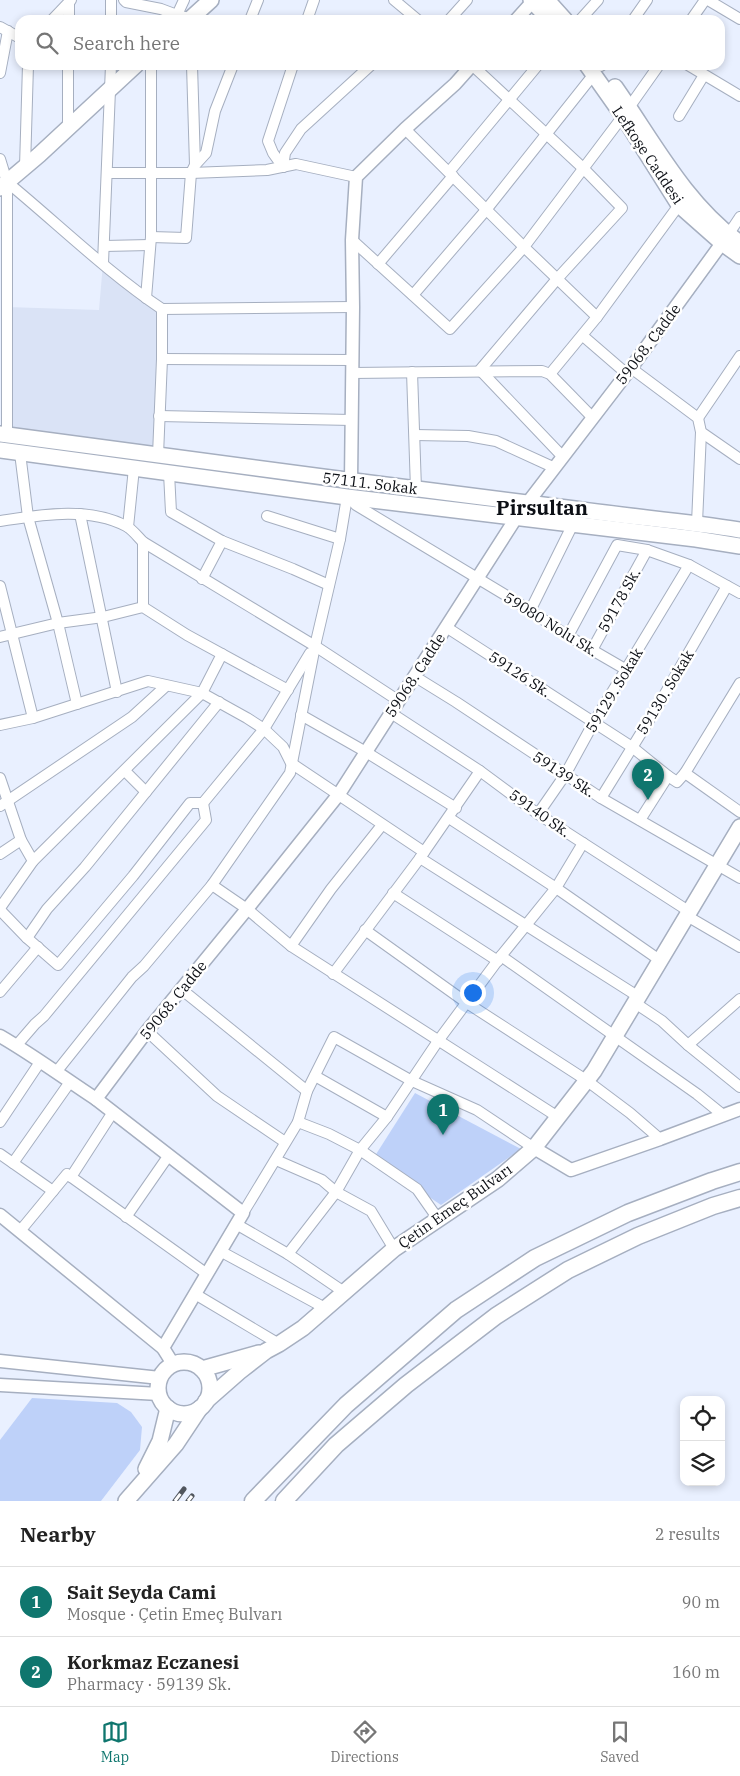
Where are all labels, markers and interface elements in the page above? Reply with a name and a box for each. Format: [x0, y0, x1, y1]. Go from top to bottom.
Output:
search box [15, 15, 725, 70]
icon: search [33, 29, 61, 57]
text: Search here [73, 31, 180, 55]
street label: Lefkoşe Caddesi [608, 102, 688, 208]
street label: 59068. Cadde [611, 300, 685, 388]
street label: 57111. Sokak [321, 468, 419, 498]
district label: Pirsultan [496, 494, 588, 521]
street label: 59178 Sk. [594, 565, 644, 635]
street label: 59080 Nolu Sk. [500, 587, 602, 661]
street label: 59068. Cadde [381, 629, 449, 721]
street label: 59129. Sokak [581, 644, 647, 736]
street label: 59130. Sokak [632, 646, 698, 738]
street label: 59126 Sk. [485, 647, 555, 701]
street label: 59139 Sk. [529, 747, 599, 801]
pin: 2 [632, 759, 664, 800]
street label: 59140 Sk. [506, 785, 574, 841]
street label: 59068. Cadde [135, 956, 211, 1044]
your location [460, 980, 486, 1006]
pin: 1 [427, 1094, 459, 1135]
street label: Çetin Emeç Bulvarı [394, 1159, 516, 1252]
map controls [680, 1396, 725, 1486]
button: locate [680, 1396, 725, 1441]
button: layers [680, 1441, 725, 1486]
text: Nearby [20, 1520, 96, 1548]
text: 2 results [655, 1524, 720, 1544]
text: Sait Seyda Cami [67, 1580, 216, 1604]
text: 1 [31, 1592, 41, 1612]
text: 90 m [682, 1592, 720, 1612]
text: Mosque · Çetin Emeç Bulvarı [67, 1604, 282, 1624]
text: Korkmaz Eczanesi [67, 1650, 239, 1674]
text: 2 [31, 1662, 41, 1682]
text: 160 m [672, 1662, 720, 1682]
text: Pharmacy · 59139 Sk. [67, 1674, 231, 1694]
tab: Map [101, 1718, 129, 1766]
tab: Directions [331, 1718, 399, 1766]
tab: Saved [600, 1718, 639, 1766]

